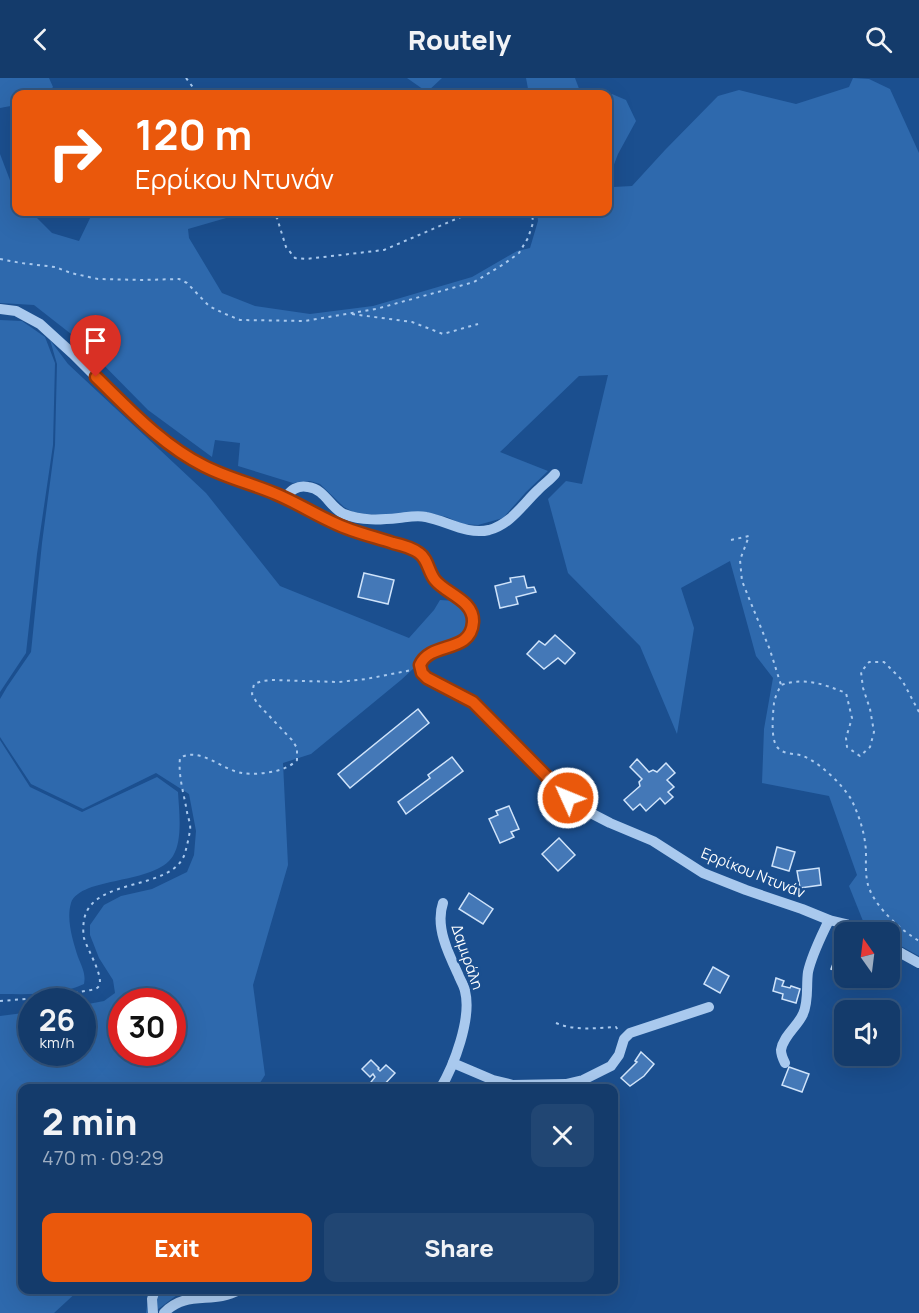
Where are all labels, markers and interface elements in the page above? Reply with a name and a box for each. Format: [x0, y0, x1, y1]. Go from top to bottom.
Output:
text: Routely [408, 21, 511, 58]
icon: back [24, 23, 57, 56]
icon: search [862, 23, 895, 56]
text: 120 m [135, 105, 252, 163]
icon: right [36, 114, 114, 192]
text: Ερρίκου Ντυνάν [135, 160, 334, 197]
pin [70, 315, 121, 377]
icon: arrive [79, 324, 112, 357]
position arrow [536, 766, 600, 830]
street label: Ερρίκου Ντυνάν [698, 842, 809, 903]
street label: Δαμιράλη [446, 921, 488, 992]
north arrow [834, 922, 900, 988]
map controls [834, 922, 900, 1066]
speed limit sign: 30 [108, 988, 186, 1066]
text: 26 [39, 999, 75, 1040]
button: sound [834, 1000, 900, 1066]
text: km/h [40, 1032, 74, 1053]
text: 2 min [42, 1097, 137, 1146]
button: close [531, 1104, 594, 1167]
text: 470 m · 09:29 [42, 1144, 164, 1171]
button: Exit [42, 1213, 312, 1282]
button: Share [324, 1213, 594, 1282]

